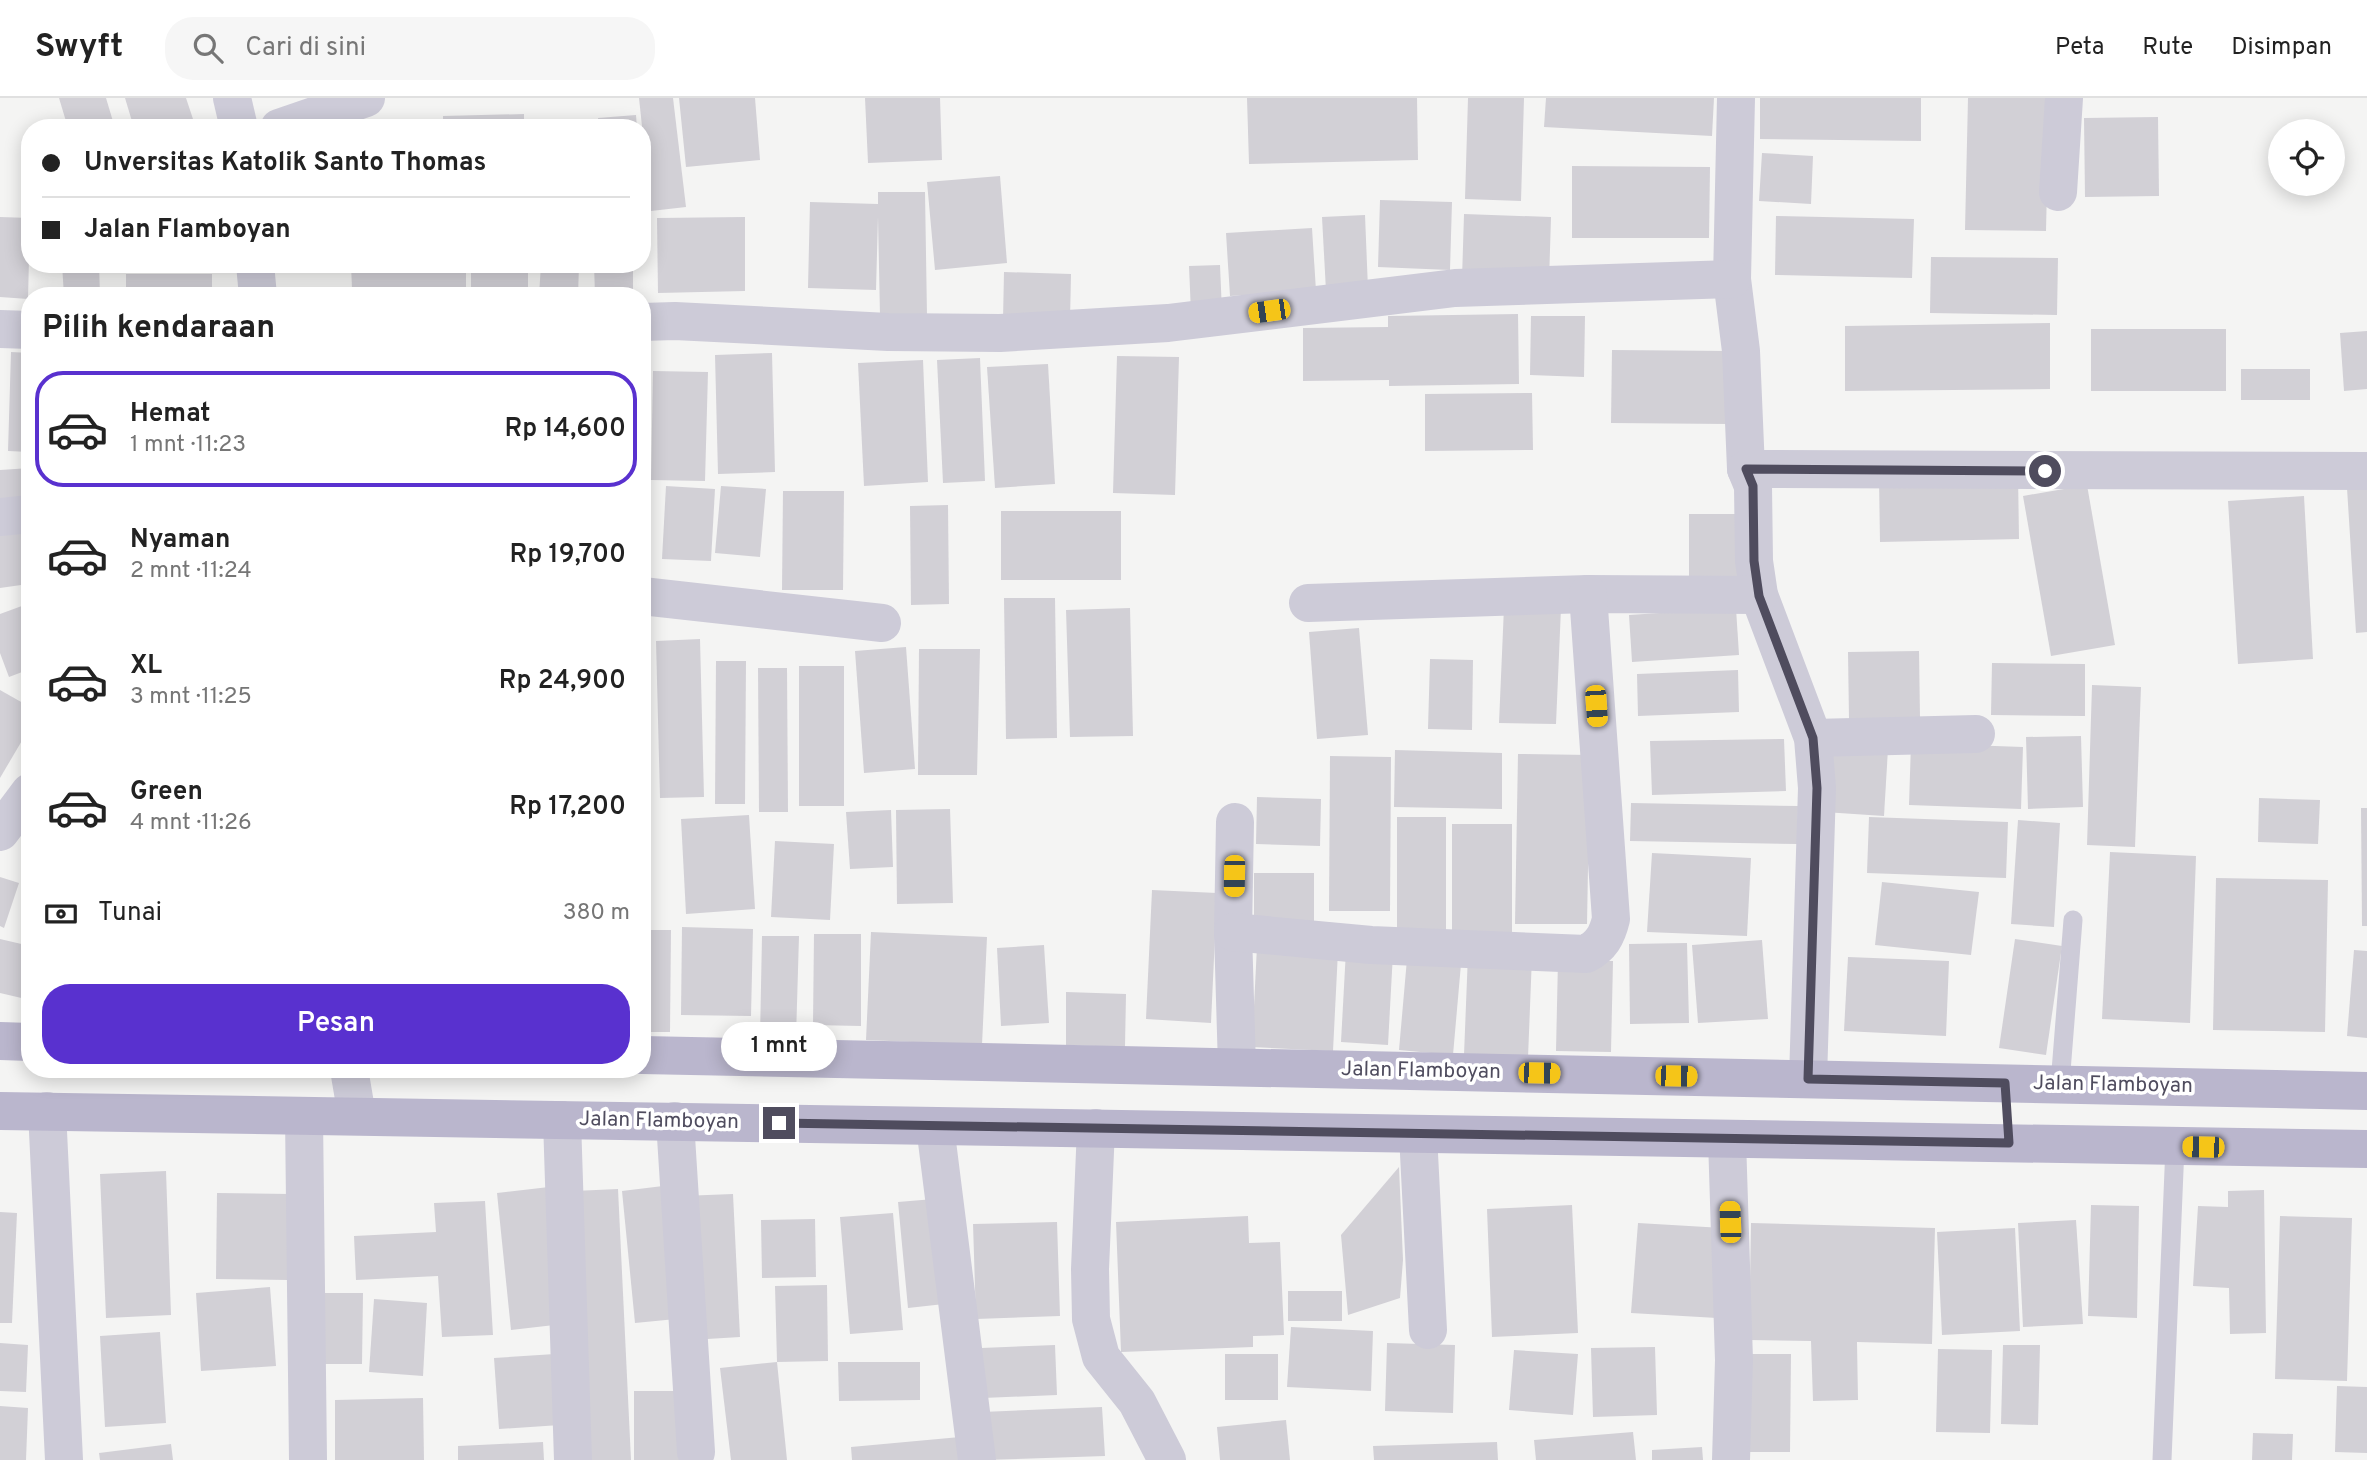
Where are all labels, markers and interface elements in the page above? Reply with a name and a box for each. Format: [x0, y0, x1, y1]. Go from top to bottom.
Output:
search box [165, 17, 655, 80]
text: Swyft [35, 27, 123, 69]
icon: search [189, 29, 227, 67]
text: Cari di sini [245, 32, 366, 65]
text: Peta [2055, 33, 2104, 63]
text: Rute [2142, 33, 2193, 63]
text: Disimpan [2231, 33, 2332, 63]
map controls [2268, 119, 2345, 196]
button: locate [2268, 119, 2345, 196]
text: Unversitas Katolik Santo Thomas [84, 147, 486, 180]
text: Jalan Flamboyan [84, 214, 291, 247]
car [1247, 298, 1292, 324]
text: Pilih kendaraan [42, 309, 275, 349]
icon: car [46, 398, 109, 461]
text: Hemat [130, 398, 210, 431]
text: Rp 14,600 [504, 413, 626, 446]
text: 1 mnt · 11:23 [130, 431, 246, 460]
route start [2029, 455, 2061, 487]
icon: car [46, 524, 109, 587]
text: Nyaman [130, 524, 230, 557]
text: Rp 19,700 [510, 539, 626, 572]
text: 2 mnt · 11:24 [130, 557, 252, 586]
icon: car [46, 650, 109, 713]
text: XL [130, 650, 162, 683]
text: Rp 24,900 [499, 665, 626, 698]
text: 3 mnt · 11:25 [130, 683, 252, 712]
car [1585, 684, 1608, 728]
icon: car [46, 776, 109, 839]
text: Green [130, 776, 203, 809]
text: Rp 17,200 [509, 791, 626, 824]
text: 4 mnt · 11:26 [130, 809, 252, 838]
car [1224, 855, 1245, 897]
icon: cash [42, 895, 80, 933]
text: Tunai [98, 897, 162, 930]
text: 380 m [563, 899, 630, 928]
button: Pesan [42, 984, 630, 1064]
callout: 1 mnt [721, 1021, 837, 1070]
text: 1 mnt [751, 1032, 807, 1061]
street label: Jalan Flamboyan [1341, 1056, 1501, 1086]
car [1518, 1062, 1561, 1084]
car [1655, 1065, 1698, 1087]
street label: Jalan Flamboyan [2033, 1070, 2193, 1100]
street label: Jalan Flamboyan [579, 1106, 739, 1136]
route end [763, 1107, 795, 1139]
car [2182, 1136, 2225, 1158]
car [1719, 1201, 1742, 1243]

